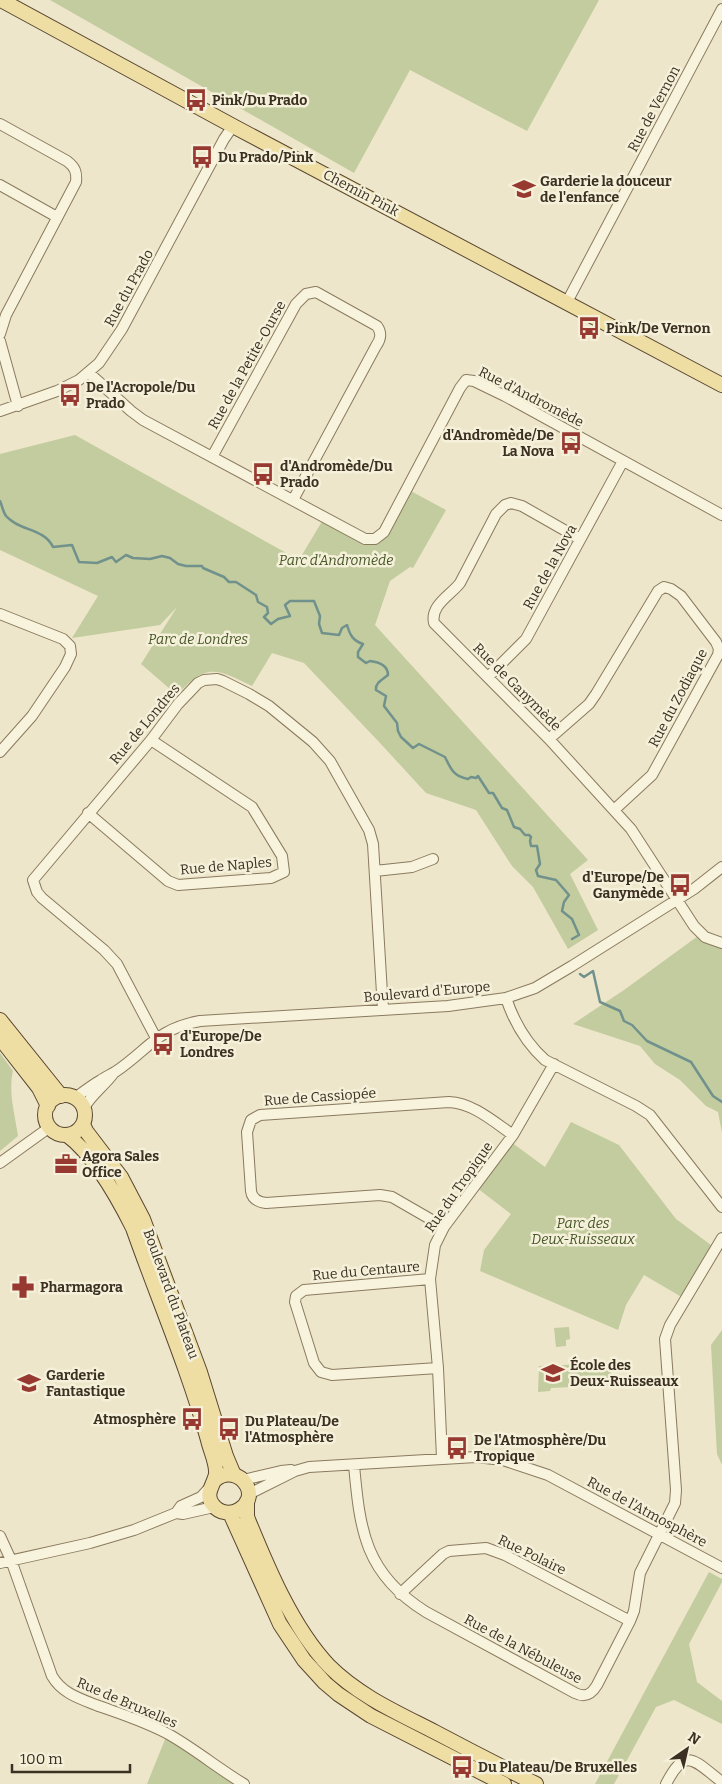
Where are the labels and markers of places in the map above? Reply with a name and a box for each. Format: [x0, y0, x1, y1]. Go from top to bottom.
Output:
bus stop icon: Pink/Du Prado [183, 87, 209, 113]
place label: Pink/Du Prado [212, 92, 307, 109]
bus stop icon: Du Prado/Pink [189, 144, 215, 170]
place label: Du Prado/Pink [218, 149, 314, 166]
place label: Garderie la douceur de l'enfance [540, 173, 672, 206]
school or university icon: Garderie la douceur de l'enfance [511, 176, 537, 202]
bus stop icon: Pink/De Vernon [576, 315, 602, 341]
place label: Pink/De Vernon [606, 320, 710, 337]
place label: De l'Acropole/Du Prado [86, 379, 196, 412]
bus stop icon: De l'Acropole/Du Prado [57, 382, 83, 408]
place label: d'Andromède/De La Nova [443, 427, 554, 460]
bus stop icon: d'Andromède/De La Nova [558, 430, 584, 456]
place label: d'Andromède/Du Prado [280, 458, 393, 491]
bus stop icon: d'Andromède/Du Prado [250, 461, 276, 487]
place label: d'Europe/De Ganymède [582, 869, 664, 902]
bus stop icon: d'Europe/De Ganymède [667, 872, 693, 898]
place label: d'Europe/De Londres [180, 1028, 262, 1061]
bus stop icon: d'Europe/De Londres [150, 1031, 176, 1057]
place label: Agora Sales Office [82, 1148, 159, 1181]
office icon: Agora Sales Office [53, 1151, 79, 1177]
pharmacy icon: Pharmagora [10, 1274, 36, 1300]
place label: Pharmagora [40, 1279, 123, 1296]
place label: École des Deux-Ruisseaux [570, 1356, 678, 1390]
school or university icon: École des Deux-Ruisseaux [540, 1360, 566, 1386]
place label: Garderie Fantastique [46, 1367, 126, 1400]
school or university icon: Garderie Fantastique [16, 1370, 42, 1396]
bus stop icon: Atmosphère [179, 1406, 205, 1432]
place label: Atmosphère [93, 1411, 176, 1428]
place label: Du Plateau/De l'Atmosphère [245, 1413, 339, 1446]
bus stop icon: Du Plateau/De l'Atmosphère [216, 1416, 242, 1442]
place label: De l'Atmosphère/Du Tropique [474, 1432, 606, 1465]
bus stop icon: De l'Atmosphère/Du Tropique [444, 1435, 470, 1461]
bus stop icon: Du Plateau/De Bruxelles [449, 1754, 475, 1780]
place label: Du Plateau/De Bruxelles [478, 1759, 637, 1776]

